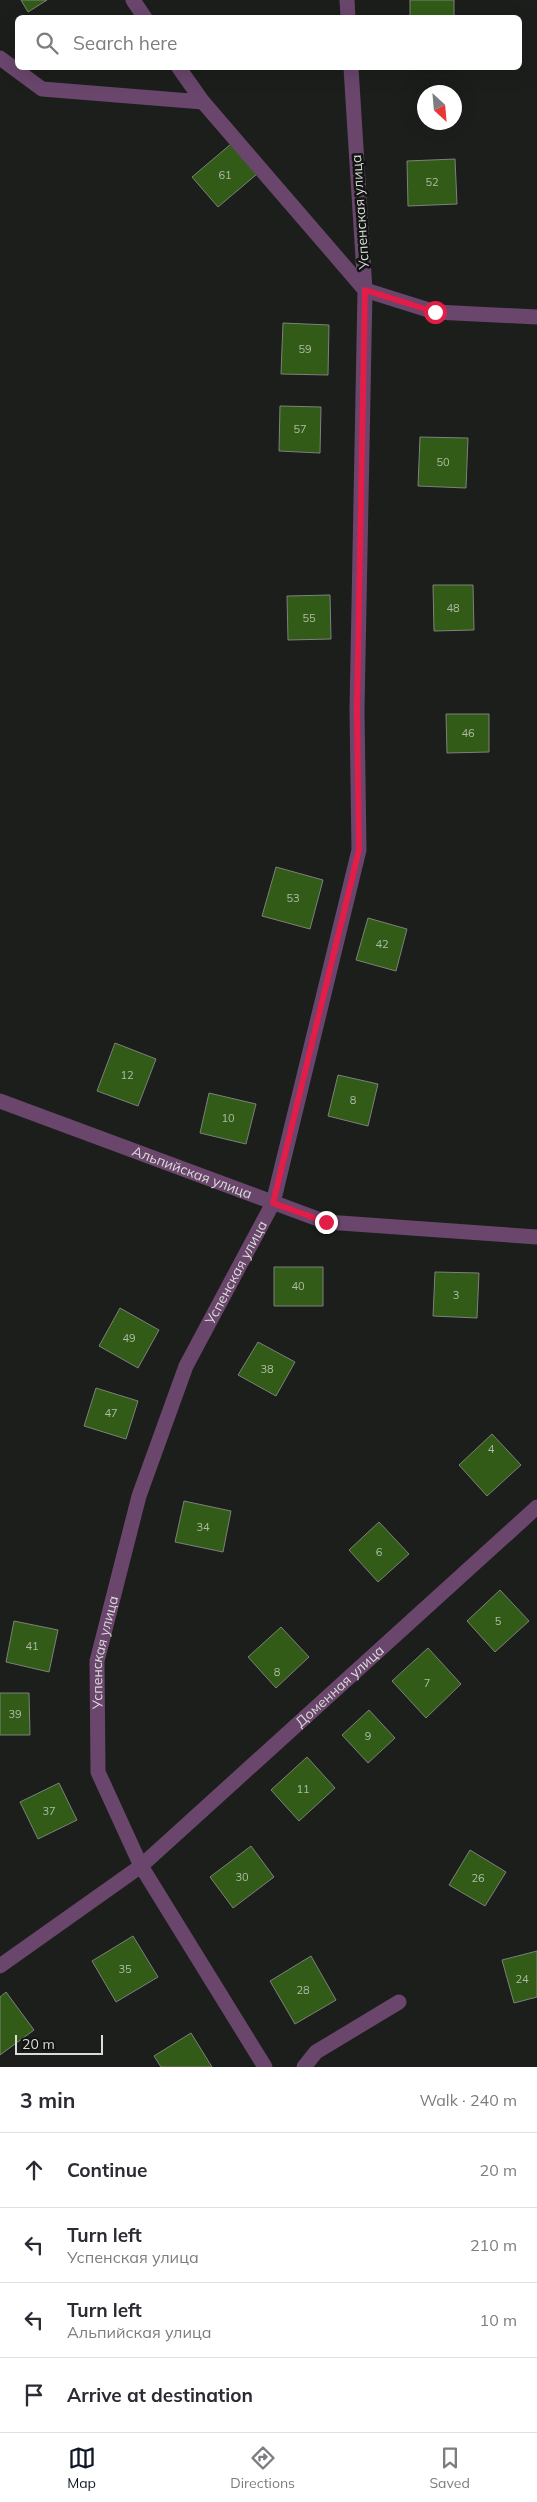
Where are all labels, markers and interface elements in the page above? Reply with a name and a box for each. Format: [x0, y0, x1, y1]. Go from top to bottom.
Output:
search box [15, 15, 522, 70]
icon: search [33, 29, 61, 57]
text: Search here [73, 31, 177, 55]
north arrow [417, 85, 462, 130]
street label: Успенская улица [347, 154, 373, 271]
house number: 61 [218, 168, 232, 182]
house number: 52 [425, 175, 439, 189]
route start [424, 301, 447, 324]
house number: 59 [298, 342, 312, 356]
house number: 57 [293, 422, 307, 436]
house number: 50 [436, 455, 450, 469]
house number: 48 [446, 601, 460, 615]
house number: 55 [302, 611, 316, 625]
house number: 46 [461, 726, 475, 740]
house number: 53 [286, 891, 300, 905]
house number: 42 [375, 937, 389, 951]
house number: 12 [120, 1068, 134, 1082]
house number: 8 [350, 1093, 357, 1107]
house number: 10 [221, 1111, 235, 1125]
street label: Альпийская улица [130, 1142, 255, 1203]
route end [315, 1211, 338, 1234]
street label: Успенская улица [200, 1217, 271, 1329]
house number: 40 [291, 1279, 305, 1293]
house number: 3 [453, 1288, 459, 1302]
house number: 49 [122, 1331, 136, 1345]
house number: 38 [260, 1362, 274, 1376]
house number: 47 [104, 1406, 118, 1420]
house number: 4 [488, 1442, 495, 1456]
house number: 34 [196, 1520, 210, 1534]
house number: 6 [376, 1545, 383, 1559]
street label: Успенская улица [88, 1594, 122, 1710]
house number: 5 [495, 1614, 502, 1628]
house number: 41 [25, 1639, 39, 1653]
street label: Доменная улица [291, 1641, 388, 1731]
house number: 8 [274, 1665, 281, 1679]
house number: 7 [424, 1676, 430, 1690]
house number: 39 [8, 1707, 22, 1721]
house number: 9 [365, 1729, 371, 1743]
house number: 11 [296, 1782, 310, 1796]
house number: 37 [42, 1804, 56, 1818]
house number: 30 [235, 1870, 249, 1884]
house number: 26 [471, 1871, 485, 1885]
house number: 35 [118, 1962, 132, 1976]
house number: 24 [515, 1972, 529, 1986]
house number: 28 [296, 1983, 310, 1997]
scale bar [15, 2032, 102, 2055]
text: 20 m [22, 2035, 55, 2053]
text: 3 min [20, 2087, 75, 2113]
text: Walk · 240 m [419, 2090, 517, 2110]
icon: ahead [20, 2156, 48, 2184]
text: Continue [67, 2158, 147, 2182]
text: 20 m [480, 2160, 517, 2180]
text: Turn left [67, 2223, 142, 2247]
icon: left [20, 2231, 48, 2259]
text: 210 m [470, 2235, 517, 2255]
text: Успенская улица [67, 2247, 199, 2267]
text: Turn left [67, 2298, 142, 2322]
icon: left [20, 2306, 48, 2334]
text: 10 m [480, 2310, 517, 2330]
text: Альпийская улица [67, 2322, 212, 2342]
icon: arrive [20, 2381, 48, 2409]
text: Arrive at destination [67, 2383, 253, 2407]
tab: Map [67, 2444, 96, 2492]
tab: Directions [230, 2444, 295, 2492]
tab: Saved [429, 2444, 470, 2492]

